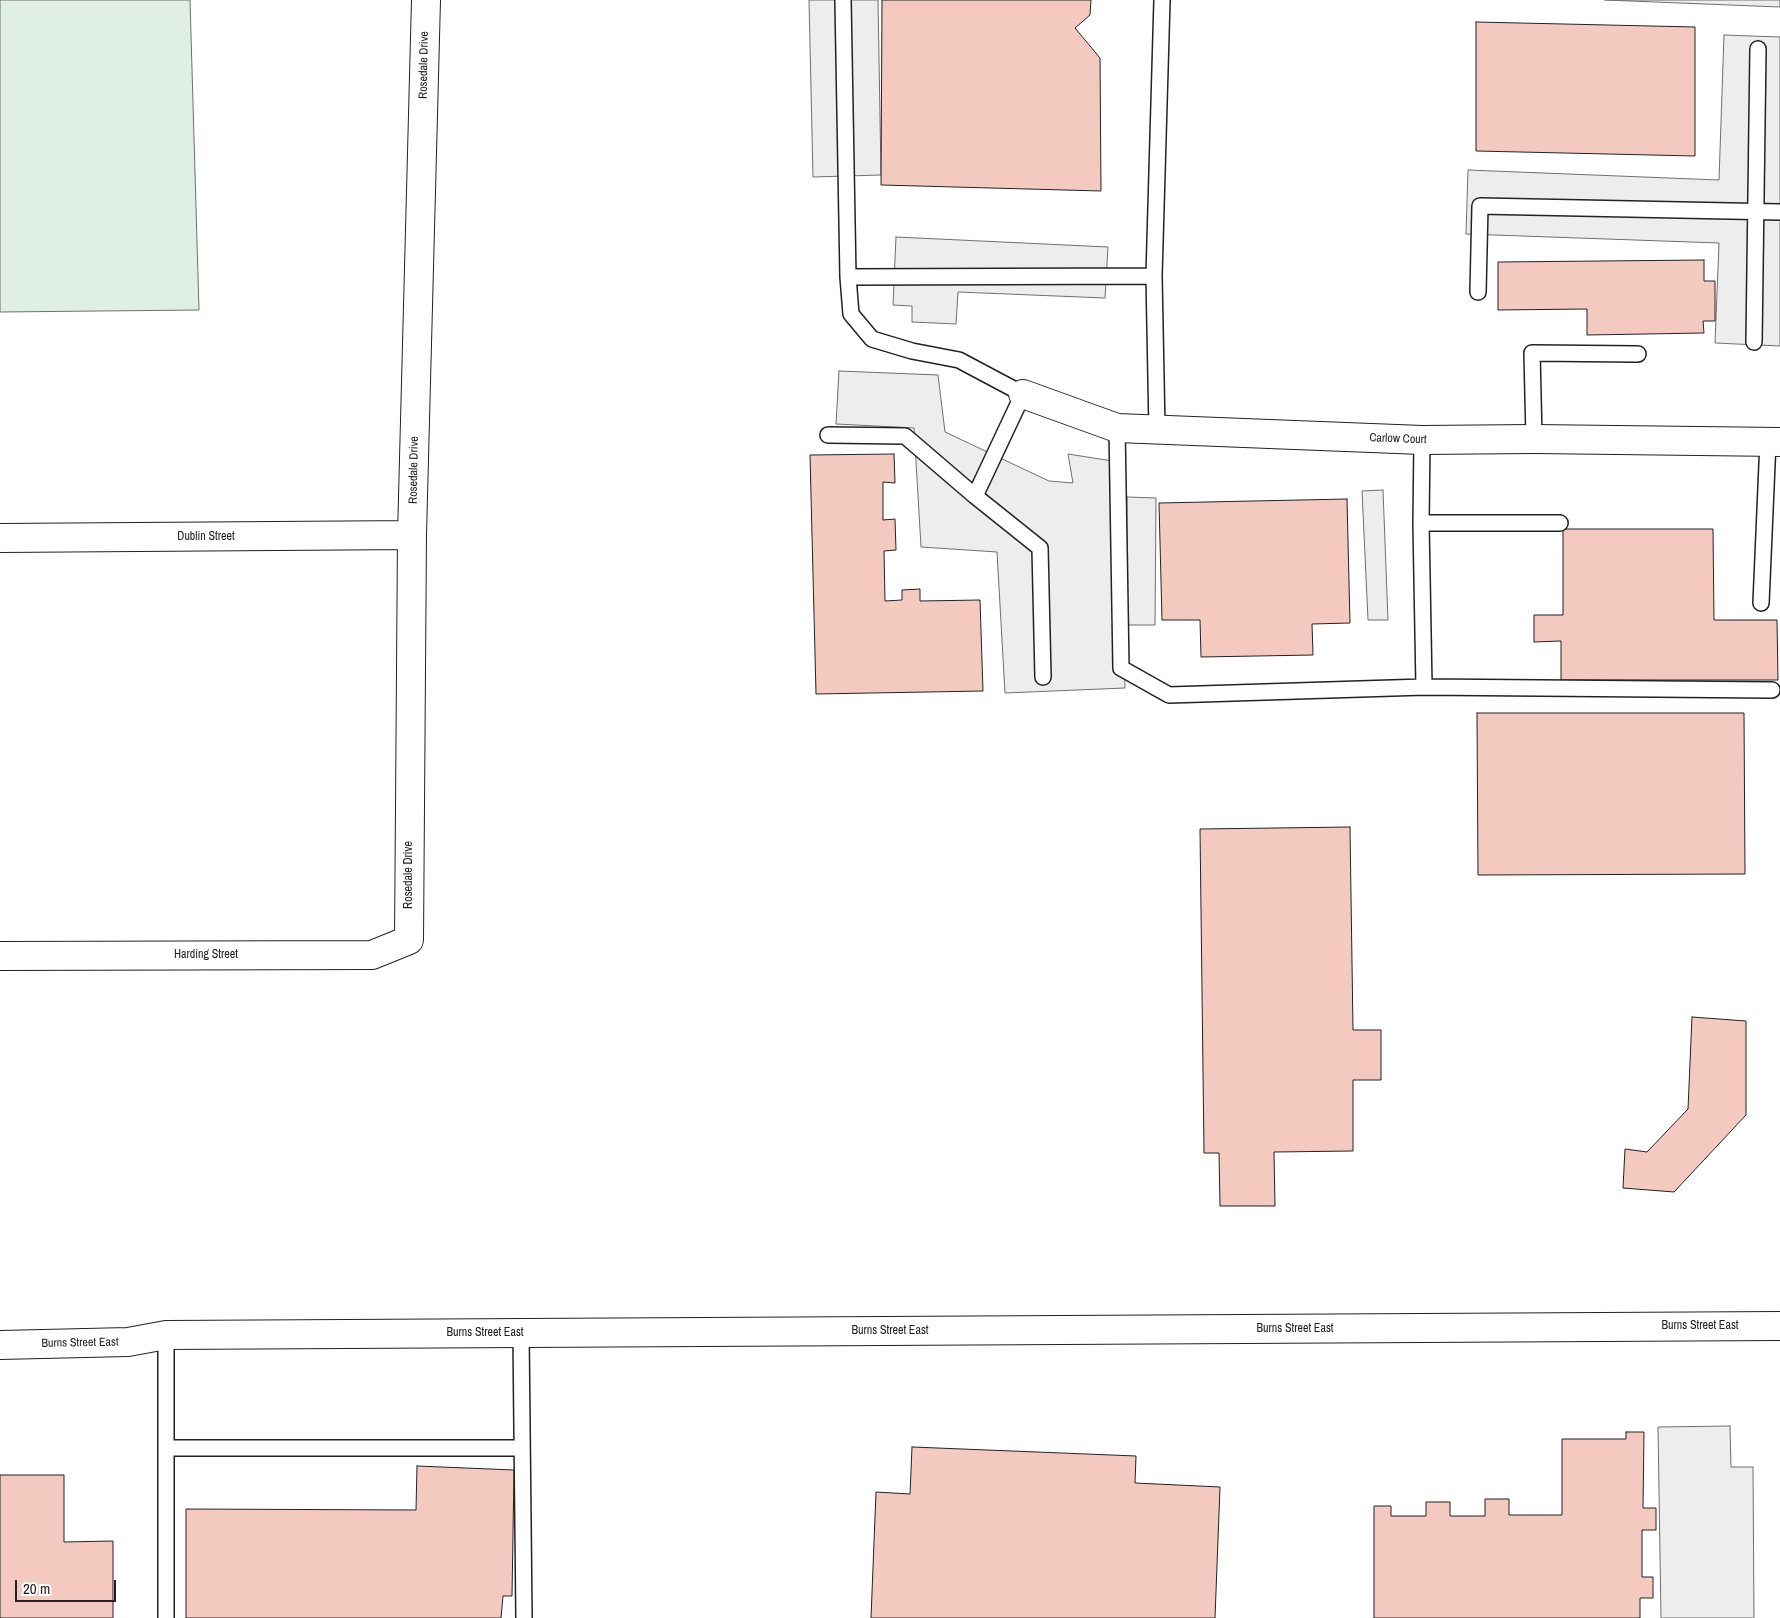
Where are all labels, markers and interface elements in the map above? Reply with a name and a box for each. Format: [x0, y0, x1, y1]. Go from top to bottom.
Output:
street label: Rosedale Drive [416, 31, 432, 99]
street label: Carlow Court [1369, 431, 1427, 447]
street label: Rosedale Drive [406, 436, 422, 504]
street label: Dublin Street [177, 530, 235, 544]
street label: Rosedale Drive [402, 841, 416, 909]
street label: Harding Street [174, 948, 238, 962]
street label: Burns Street East [1661, 1319, 1739, 1333]
street label: Burns Street East [1256, 1322, 1334, 1336]
street label: Burns Street East [851, 1324, 929, 1338]
street label: Burns Street East [446, 1326, 524, 1340]
street label: Burns Street East [41, 1335, 119, 1351]
scale bar [18, 1570, 119, 1602]
text: 20 m [23, 1578, 50, 1599]

